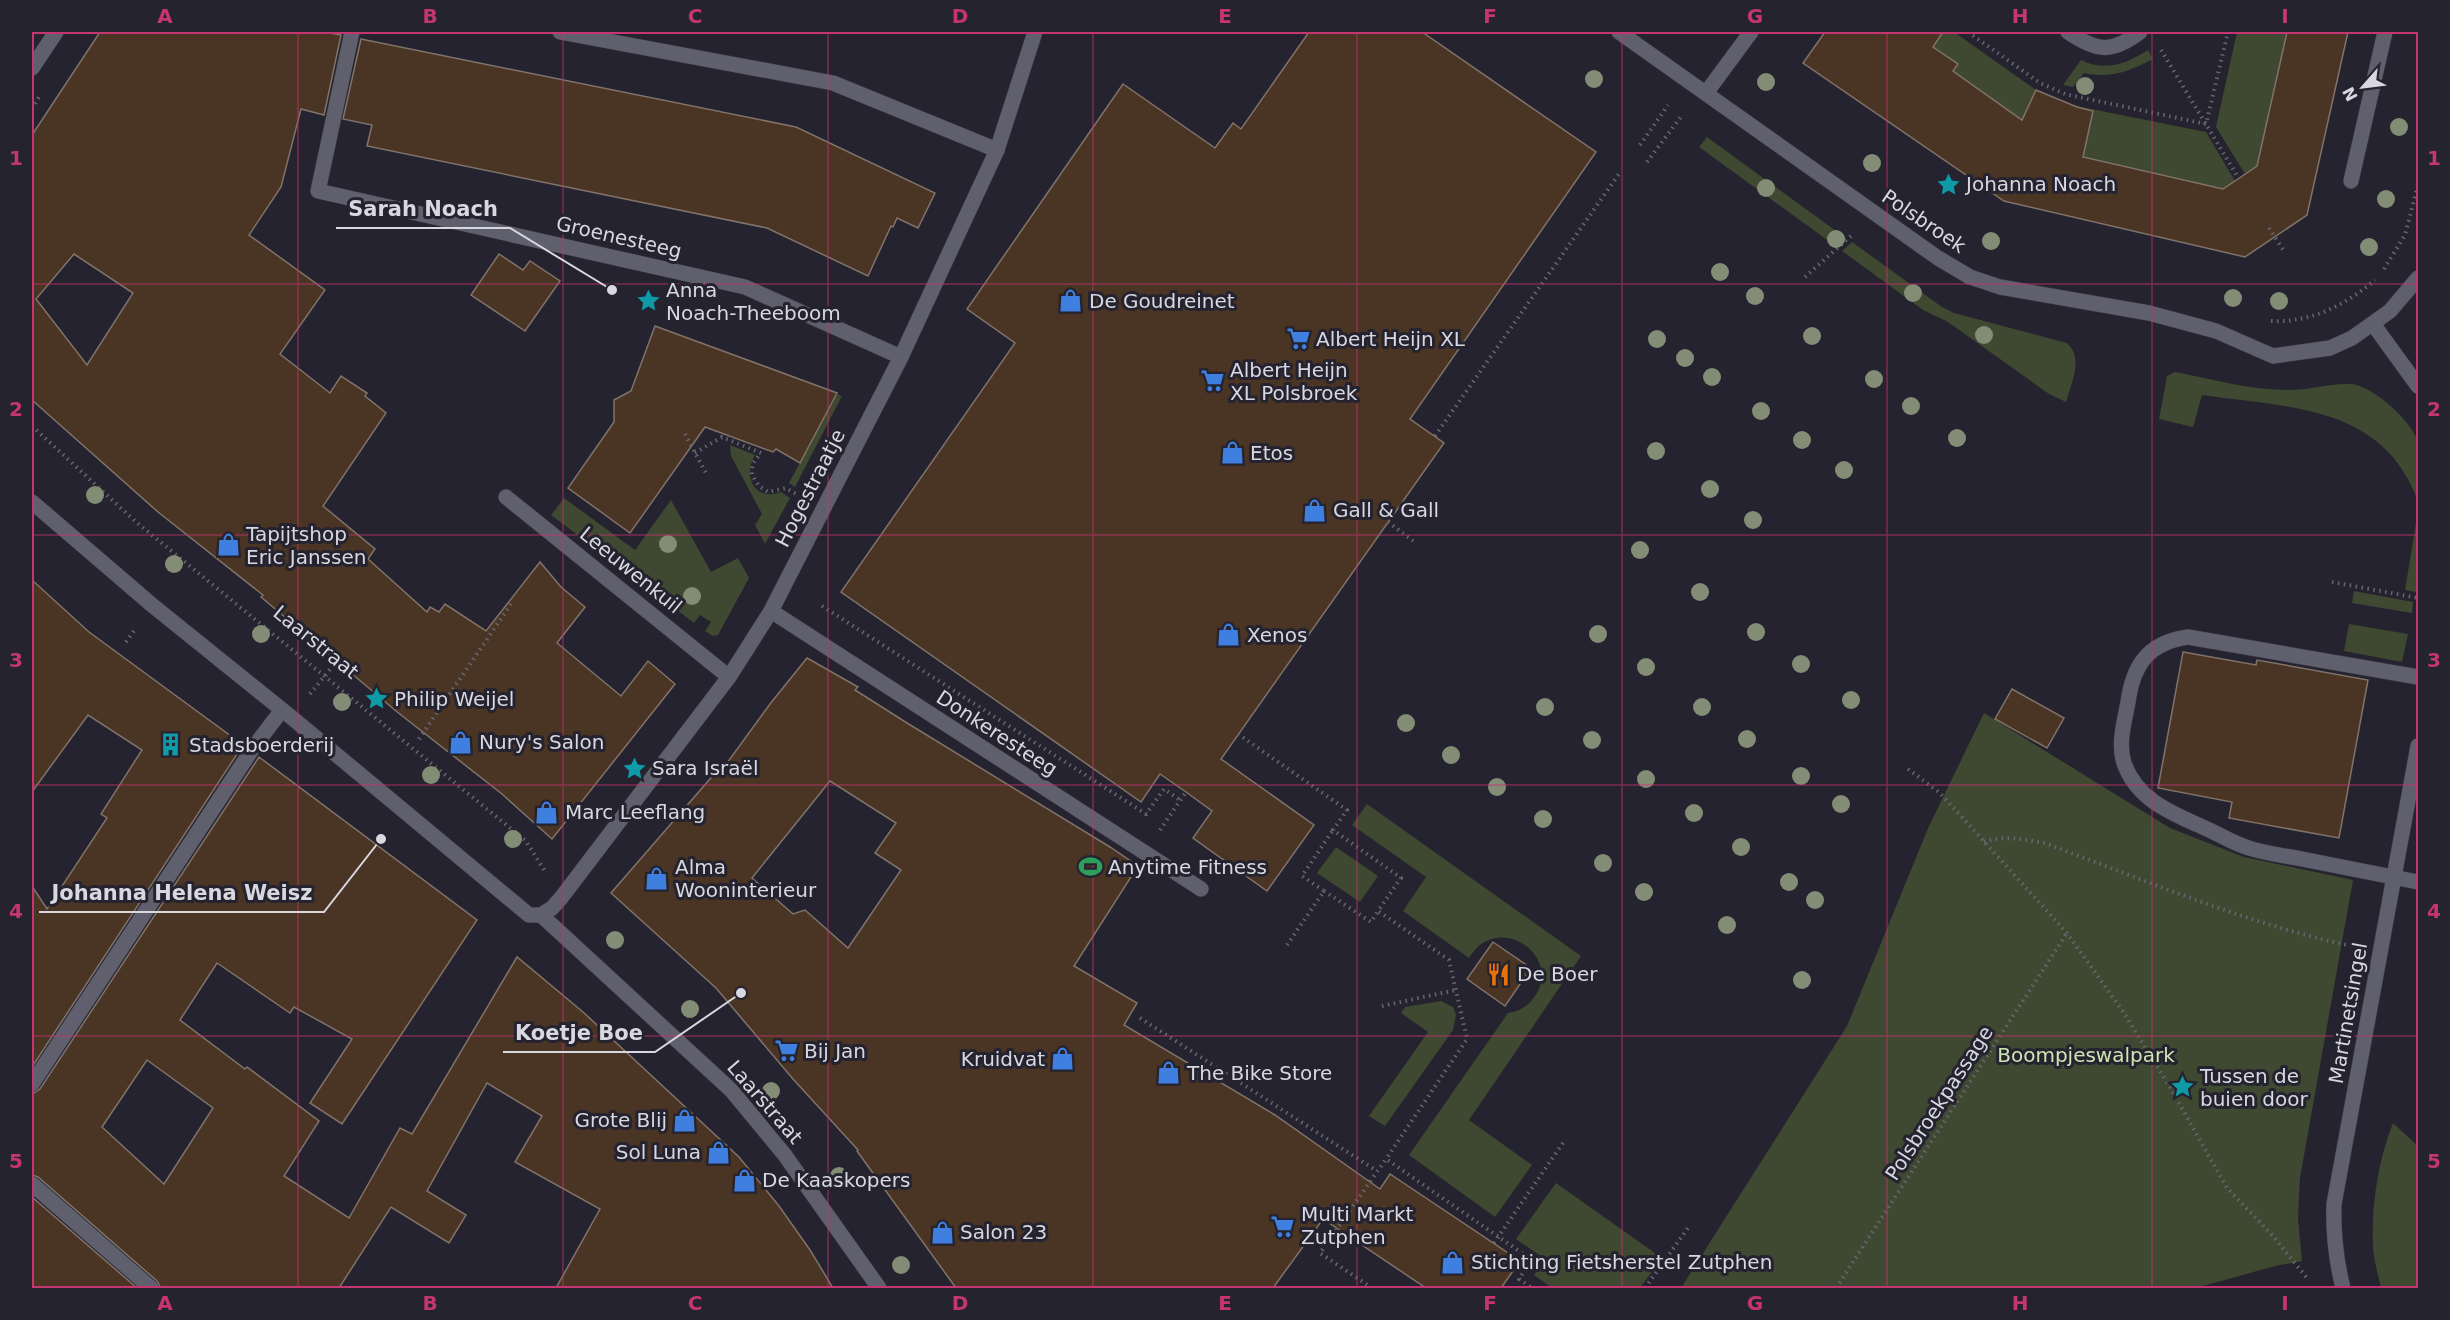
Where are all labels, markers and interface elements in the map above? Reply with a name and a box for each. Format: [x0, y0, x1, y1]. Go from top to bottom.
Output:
text: A [157, 4, 173, 28]
text: B [422, 4, 438, 28]
text: C [688, 4, 702, 28]
text: D [952, 4, 968, 28]
text: E [1218, 4, 1232, 28]
text: F [1483, 4, 1497, 28]
text: G [1747, 4, 1763, 28]
text: H [2012, 4, 2028, 28]
text: I [2281, 4, 2289, 28]
north arrow [2333, 57, 2393, 117]
text: N [2339, 83, 2362, 104]
text: 1 [9, 146, 23, 170]
text: 1 [2427, 146, 2441, 170]
place icon: Johanna Noach [1935, 171, 1961, 197]
place label: Johanna Noach [1964, 172, 2116, 196]
street label: Polsbroek [1877, 184, 1971, 258]
callout: Sarah Noach [336, 189, 510, 228]
text: Sarah Noach [348, 197, 498, 221]
street label: Groenesteeg [554, 211, 684, 263]
place label: Anna Noach-Theeboom [666, 278, 841, 325]
place icon: Anna Noach-Theeboom [635, 288, 661, 314]
shop icon: De Goudreinet [1058, 288, 1084, 314]
place label: De Goudreinet [1089, 289, 1235, 313]
supermarket icon: Albert Heijn XL [1285, 326, 1311, 352]
place label: Albert Heijn XL [1316, 327, 1466, 351]
place label: Albert Heijn XL Polsbroek [1230, 358, 1358, 405]
supermarket icon: Albert Heijn XL Polsbroek [1199, 368, 1225, 394]
text: 2 [9, 397, 23, 421]
text: 2 [2427, 397, 2441, 421]
street label: Hogestraatje [770, 425, 850, 551]
shop icon: Etos [1219, 440, 1245, 466]
place label: Etos [1250, 441, 1293, 465]
shop icon: Gall & Gall [1302, 497, 1328, 523]
place label: Gall & Gall [1333, 498, 1439, 522]
place label: Tapijtshop Eric Janssen [245, 522, 366, 569]
street label: Leeuwenkuil [575, 522, 687, 618]
shop icon: Tapijtshop Eric Janssen [215, 532, 241, 558]
street label: Laarstraat [269, 600, 364, 684]
shop icon: Xenos [1216, 622, 1242, 648]
place label: Xenos [1247, 623, 1307, 647]
text: 3 [9, 648, 23, 672]
text: 3 [2427, 648, 2441, 672]
street label: Donkeresteeg [932, 685, 1062, 781]
place icon: Philip Weijel [363, 686, 389, 712]
place label: Philip Weijel [394, 687, 514, 711]
shop icon: Nury's Salon [448, 729, 474, 755]
place label: Nury's Salon [479, 730, 604, 754]
building icon: Stadsboerderij [158, 732, 184, 758]
place label: Stadsboerderij [189, 733, 334, 757]
place icon: Sara Israël [621, 755, 647, 781]
place label: Sara Israël [652, 756, 758, 780]
shop icon: Marc Leeflang [534, 799, 560, 825]
place label: Marc Leeflang [565, 800, 705, 824]
sports icon: Anytime Fitness [1077, 854, 1103, 880]
place label: Alma Wooninterieur [675, 855, 817, 902]
place label: Anytime Fitness [1108, 855, 1267, 879]
shop icon: Alma Wooninterieur [644, 865, 670, 891]
callout: Johanna Helena Weisz [39, 873, 324, 912]
text: Johanna Helena Weisz [49, 881, 313, 905]
text: 4 [9, 899, 23, 923]
text: 4 [2427, 899, 2441, 923]
street label: Martinetsingel [2324, 940, 2372, 1086]
restaurant icon: De Boer [1486, 961, 1512, 987]
place label: De Boer [1517, 962, 1598, 986]
callout: Koetje Boe [503, 1013, 655, 1052]
text: Koetje Boe [515, 1021, 643, 1045]
street label: Polsbroekpassage [1880, 1021, 1998, 1185]
supermarket icon: Bij Jan [773, 1038, 799, 1064]
place label: Bij Jan [804, 1039, 866, 1063]
park label: Boompjeswalpark [1997, 1043, 2175, 1067]
shop icon: Kruidvat [1050, 1046, 1076, 1072]
place label: Kruidvat [961, 1047, 1045, 1071]
street label: Laarstraat [722, 1055, 808, 1149]
shop icon: The Bike Store [1156, 1060, 1182, 1086]
place label: The Bike Store [1186, 1061, 1332, 1085]
place label: Tussen de buien door [2199, 1064, 2308, 1111]
place icon: Tussen de buien door [2169, 1074, 2195, 1100]
shop icon: Grote Blij [672, 1107, 698, 1133]
place label: Grote Blij [575, 1108, 667, 1132]
shop icon: Sol Luna [706, 1139, 732, 1165]
place label: Sol Luna [616, 1140, 701, 1164]
text: 5 [9, 1149, 23, 1173]
text: 5 [2427, 1149, 2441, 1173]
shop icon: De Kaaskopers [731, 1167, 757, 1193]
place label: De Kaaskopers [762, 1168, 911, 1192]
place label: Multi Markt Zutphen [1301, 1202, 1414, 1249]
supermarket icon: Multi Markt Zutphen [1270, 1213, 1296, 1239]
shop icon: Salon 23 [929, 1219, 955, 1245]
place label: Salon 23 [960, 1220, 1047, 1244]
shop icon: Stichting Fietsherstel Zutphen [1440, 1249, 1466, 1275]
place label: Stichting Fietsherstel Zutphen [1471, 1250, 1772, 1274]
text: A [157, 1291, 173, 1315]
text: B [422, 1291, 438, 1315]
text: C [688, 1291, 702, 1315]
text: D [952, 1291, 968, 1315]
text: E [1218, 1291, 1232, 1315]
text: F [1483, 1291, 1497, 1315]
text: G [1747, 1291, 1763, 1315]
text: H [2012, 1291, 2028, 1315]
text: I [2281, 1291, 2289, 1315]

